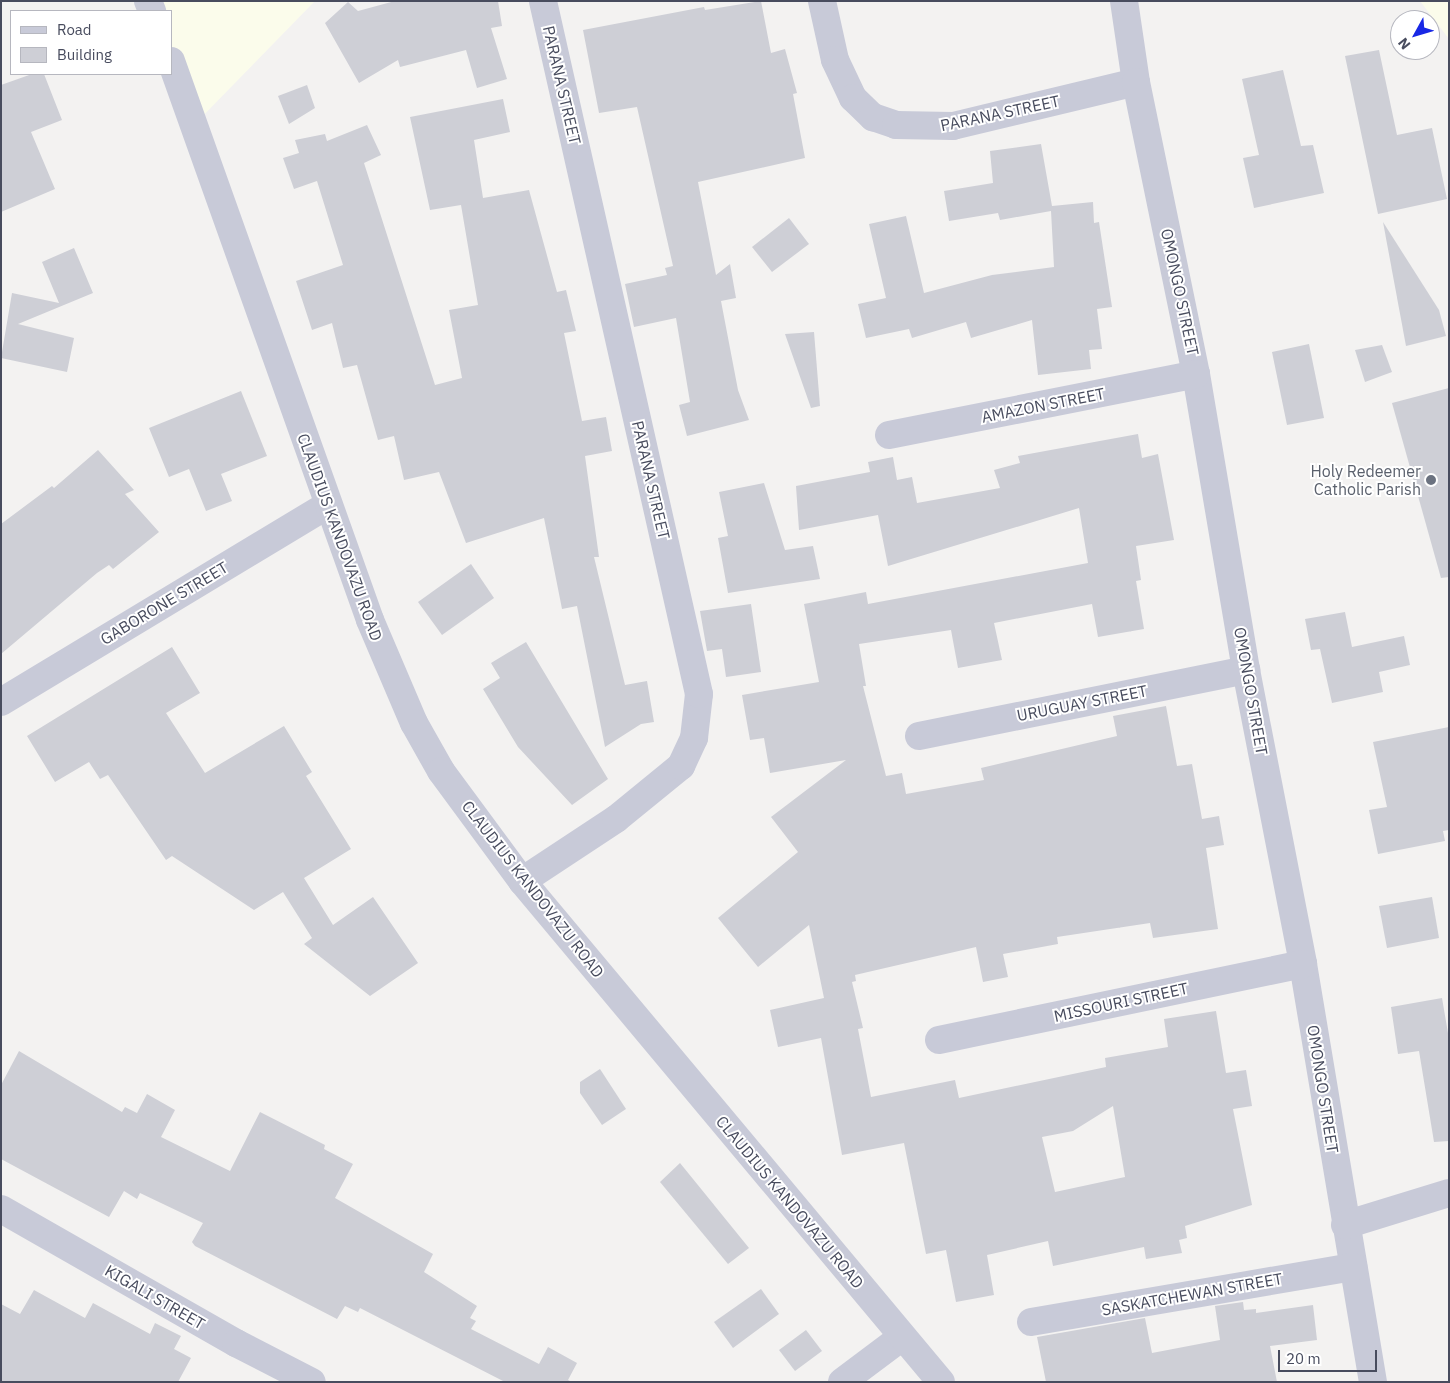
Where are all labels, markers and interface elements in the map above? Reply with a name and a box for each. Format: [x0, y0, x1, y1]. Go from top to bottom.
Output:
legend [10, 10, 172, 75]
north arrow [1390, 10, 1440, 60]
text: Road [57, 20, 92, 39]
street label: PARANA STREET [539, 24, 585, 146]
text: N [1394, 34, 1414, 53]
text: Building [57, 45, 112, 64]
street label: PARANA STREET [939, 91, 1061, 135]
street label: OMONGO STREET [1157, 227, 1203, 357]
street label: AMAZON STREET [980, 384, 1106, 426]
street label: PARANA STREET [628, 419, 674, 541]
street label: CLAUDIUS KANDOVAZU ROAD [293, 431, 387, 643]
place label: Holy Redeemer Catholic Parish [1311, 461, 1421, 499]
marker: Holy Redeemer Catholic Parish [1425, 474, 1437, 486]
street label: GABORONE STREET [97, 557, 231, 649]
street label: OMONGO STREET [1230, 626, 1272, 756]
street label: URUGUAY STREET [1015, 681, 1149, 725]
street label: CLAUDIUS KANDOVAZU ROAD [458, 797, 608, 981]
street label: MISSOURI STREET [1052, 978, 1190, 1026]
street label: OMONGO STREET [1303, 1024, 1343, 1154]
street label: CLAUDIUS KANDOVAZU ROAD [712, 1112, 868, 1292]
street label: KIGALI STREET [102, 1261, 208, 1333]
street label: SASKATCHEWAN STREET [1100, 1269, 1284, 1319]
scale bar [1280, 1340, 1379, 1372]
text: 20 m [1286, 1349, 1321, 1368]

